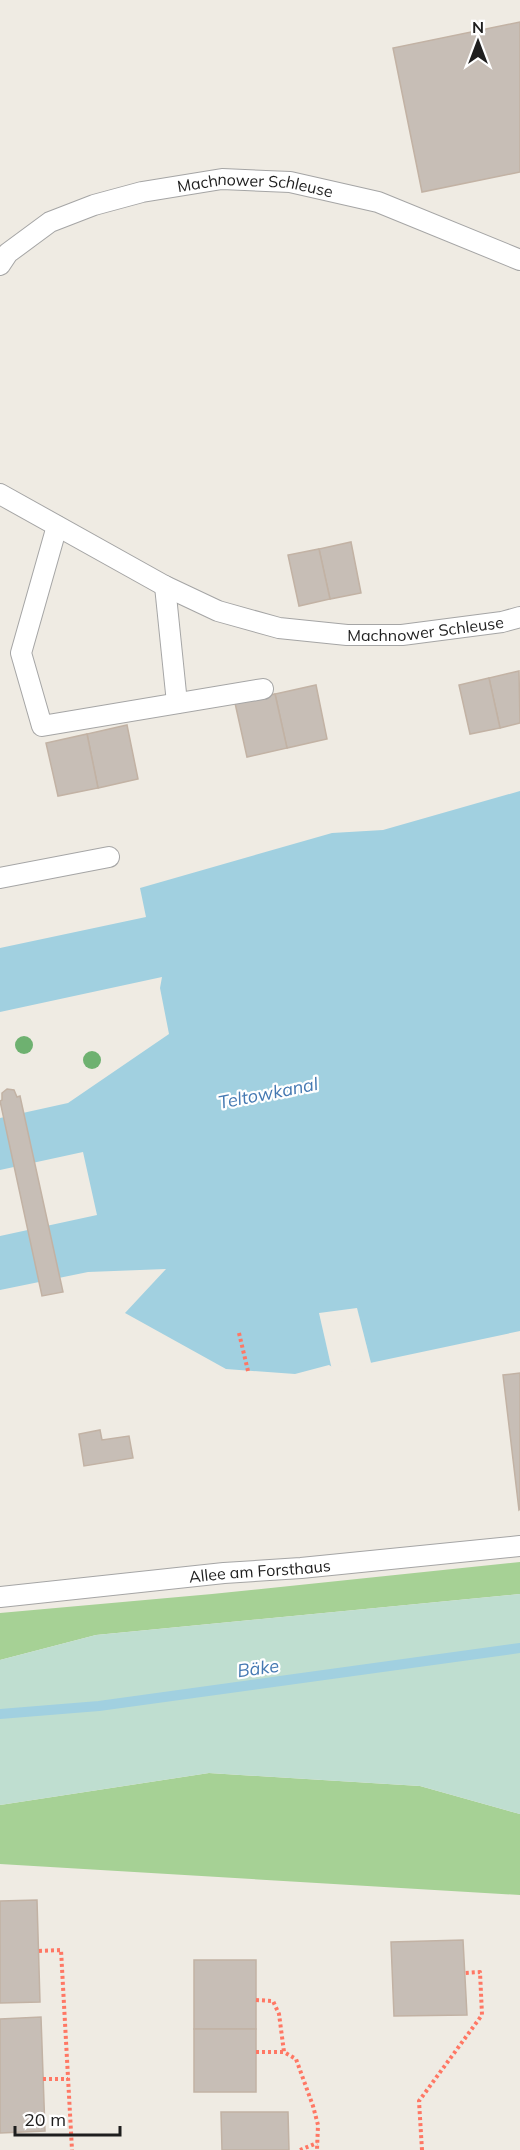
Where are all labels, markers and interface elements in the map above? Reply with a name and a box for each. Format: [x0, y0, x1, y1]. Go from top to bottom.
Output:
north arrow [448, 12, 508, 72]
text: N [472, 17, 484, 37]
street label: Machnower Schleuse [176, 169, 335, 202]
street label: Machnower Schleuse [347, 612, 505, 645]
water label: Teltowkanal [216, 1072, 321, 1114]
street label: Allee am Forsthaus [188, 1555, 332, 1587]
water label: Bäke [236, 1654, 281, 1682]
scale bar [15, 2099, 120, 2137]
text: 20 m [24, 2108, 66, 2131]

